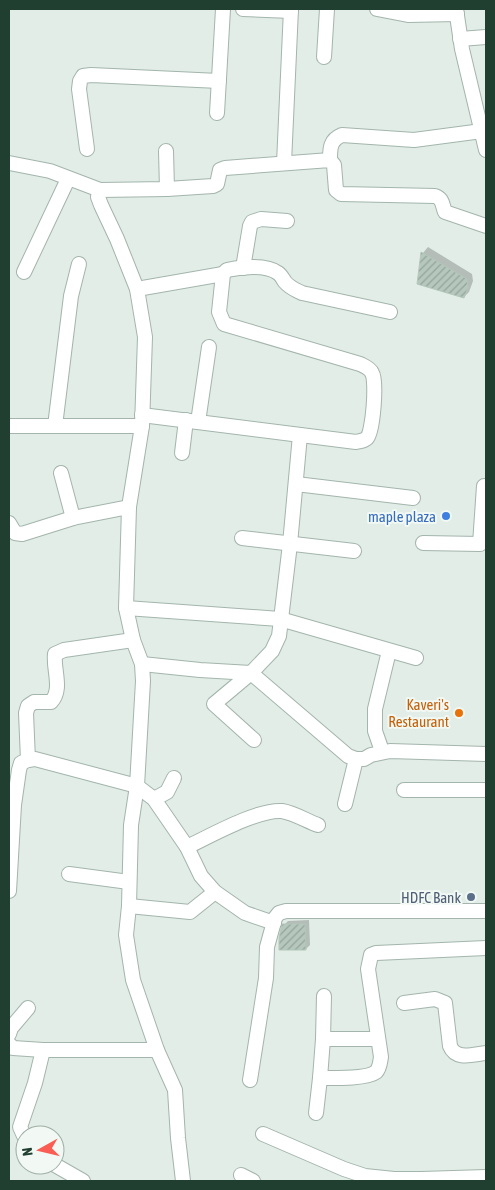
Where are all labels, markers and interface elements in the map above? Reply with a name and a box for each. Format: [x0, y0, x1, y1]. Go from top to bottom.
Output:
place label: maple plaza [368, 508, 436, 525]
marker: maple plaza [440, 510, 452, 522]
place label: Kaveri's Restaurant [388, 696, 449, 730]
marker: Kaveri's Restaurant [453, 707, 465, 719]
place label: HDFC Bank [401, 889, 461, 906]
marker: HDFC Bank [465, 891, 477, 903]
north arrow [15, 1125, 65, 1175]
text: N [19, 1147, 36, 1157]

